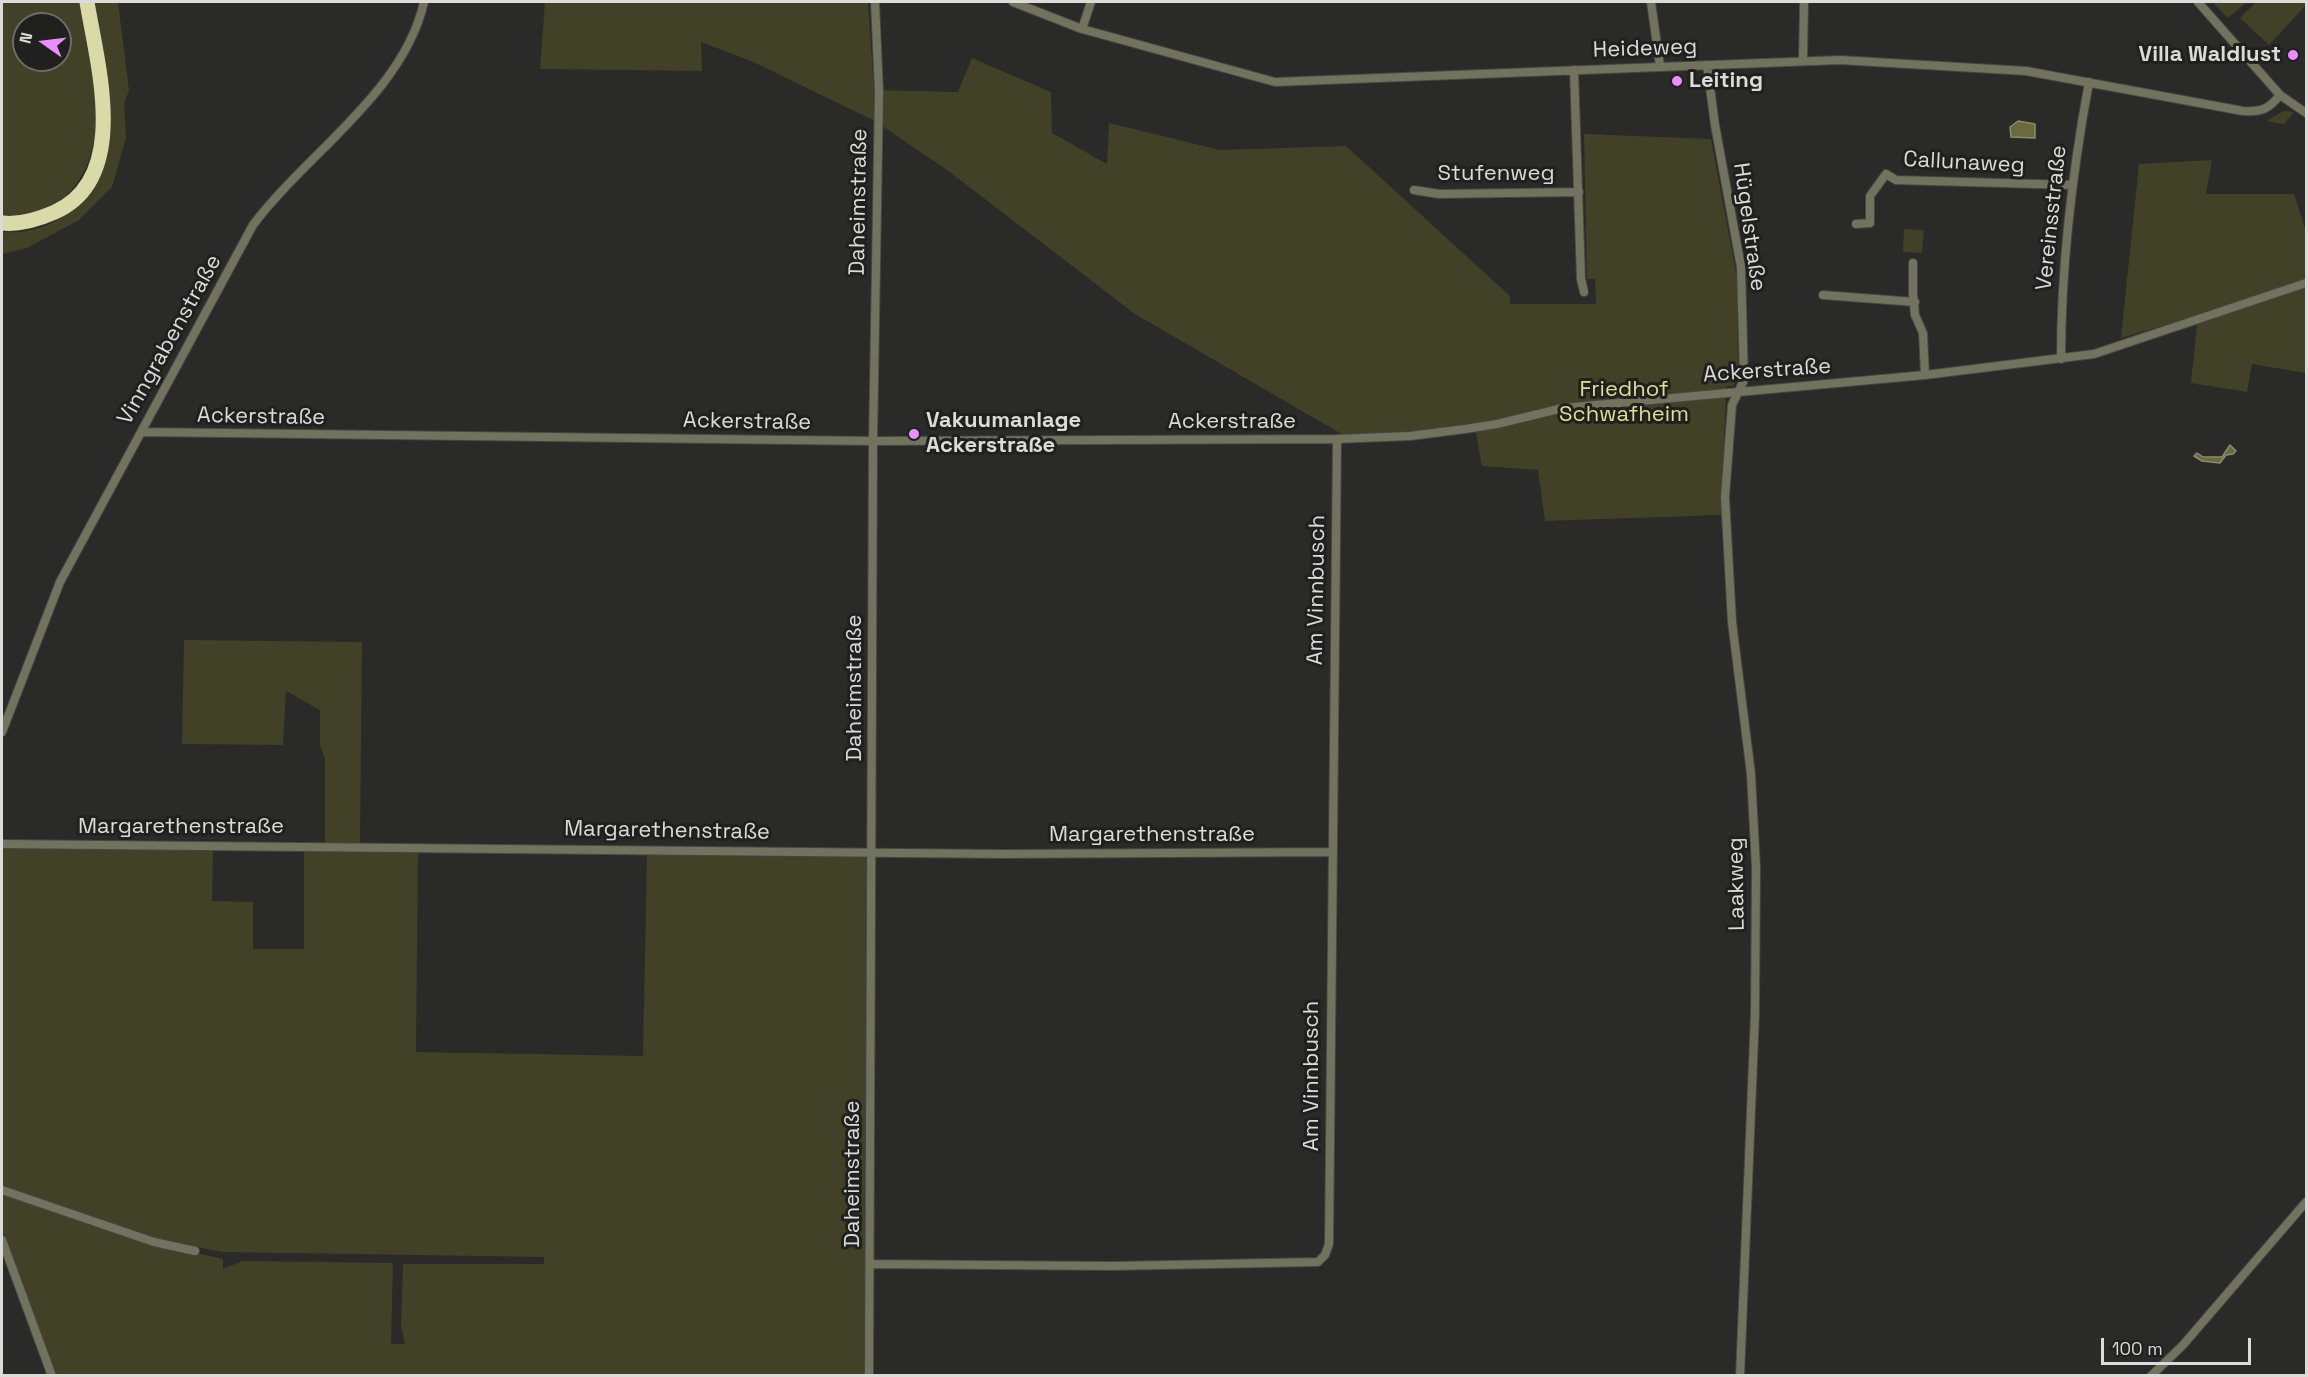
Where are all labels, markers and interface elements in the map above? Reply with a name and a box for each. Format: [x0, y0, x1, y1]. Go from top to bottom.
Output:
north arrow [12, 12, 72, 72]
text: N [15, 30, 37, 46]
street label: Heideweg [1592, 34, 1698, 64]
place label: Villa Waldlust [2139, 42, 2281, 68]
marker: Villa Waldlust [2286, 48, 2300, 62]
place label: Leiting [1689, 68, 1763, 94]
marker: Leiting [1670, 74, 1684, 88]
street label: Daheimstraße [845, 128, 873, 276]
street label: Vereinsstraße [2031, 144, 2073, 292]
street label: Callunaweg [1903, 147, 2025, 179]
street label: Stufenweg [1437, 161, 1555, 187]
street label: Hügelstraße [1727, 161, 1771, 293]
street label: Vinngrabenstraße [112, 250, 228, 430]
street label: Ackerstraße [1702, 353, 1832, 389]
park label: Friedhof Schwafheim [1559, 377, 1689, 428]
street label: Ackerstraße [197, 403, 325, 431]
street label: Ackerstraße [683, 408, 811, 436]
place label: Vakuumanlage Ackerstraße [926, 408, 1081, 460]
street label: Ackerstraße [1168, 409, 1296, 435]
marker: Vakuumanlage Ackerstraße [907, 427, 921, 441]
street label: Am Vinnbusch [1302, 515, 1332, 665]
street label: Daheimstraße [842, 615, 868, 761]
street label: Margarethenstraße [78, 814, 284, 840]
street label: Margarethenstraße [564, 816, 770, 846]
street label: Margarethenstraße [1049, 822, 1255, 848]
street label: Laakweg [1723, 837, 1751, 931]
street label: Am Vinnbusch [1299, 1001, 1325, 1151]
street label: Daheimstraße [840, 1101, 866, 1247]
scale bar [2104, 1326, 2254, 1364]
text: 100 m [2112, 1337, 2163, 1360]

